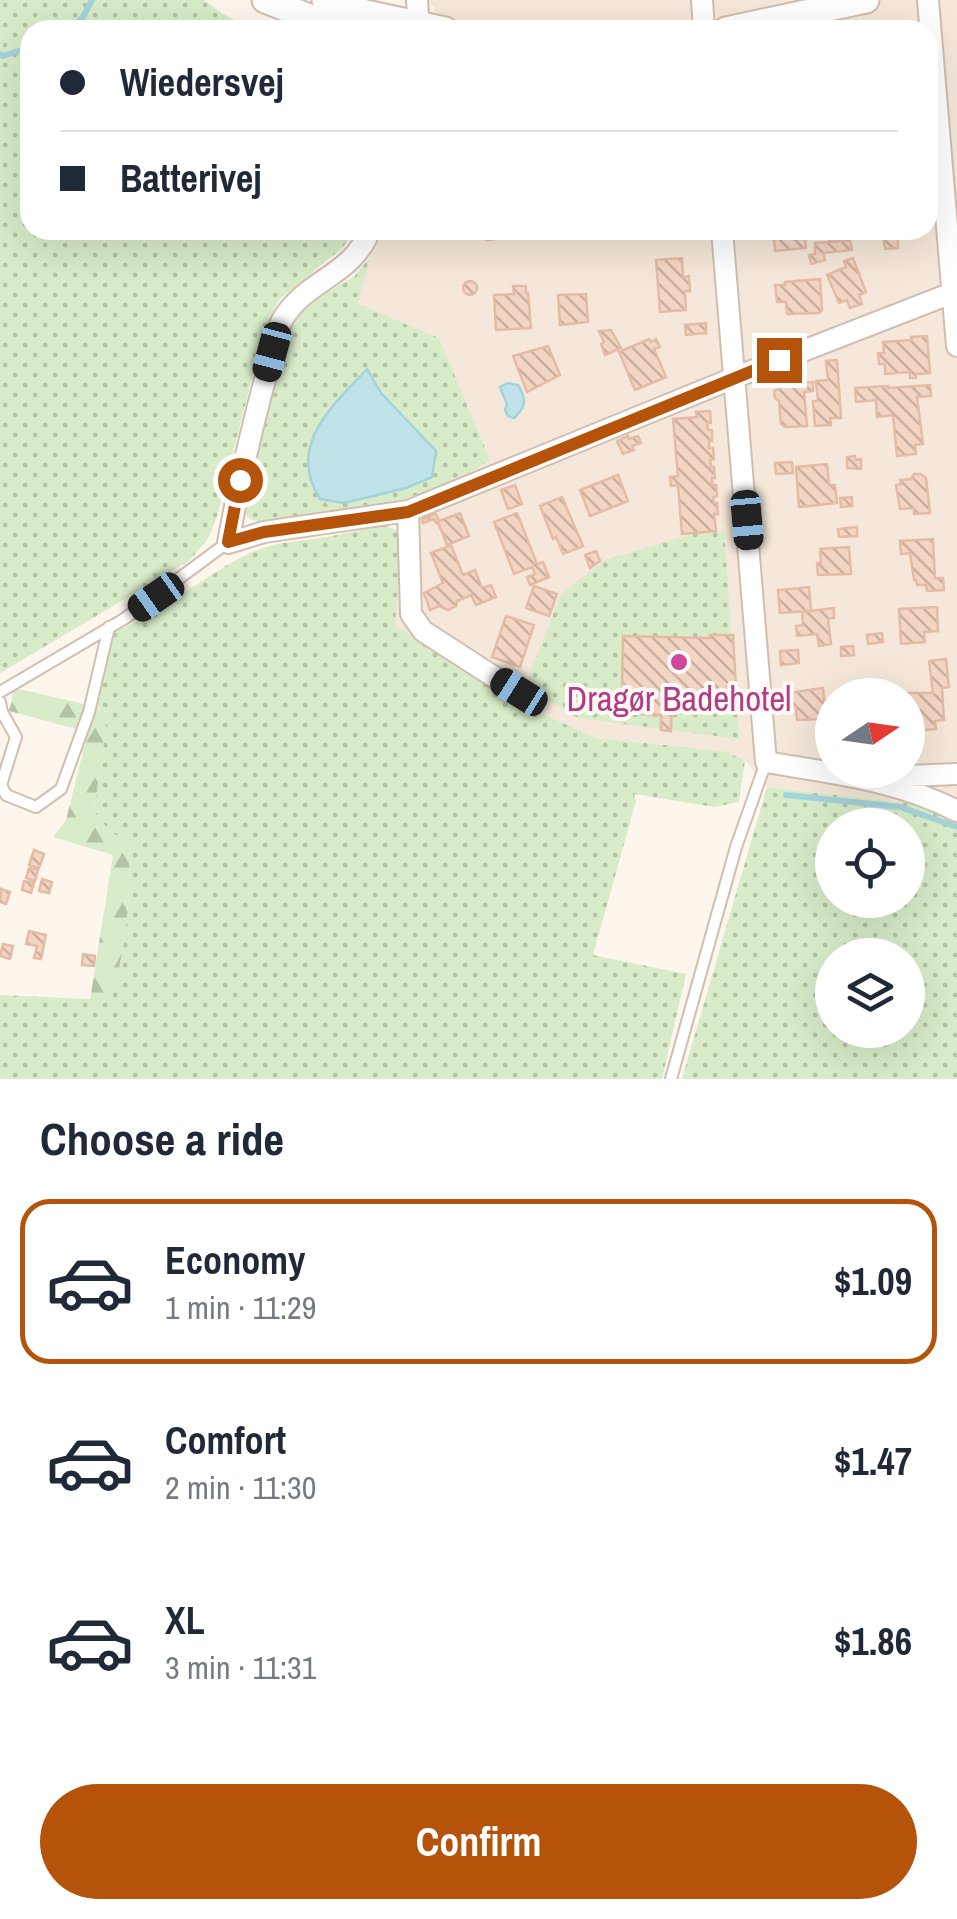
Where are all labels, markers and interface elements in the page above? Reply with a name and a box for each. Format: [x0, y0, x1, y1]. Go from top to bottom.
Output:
text: Wiedersvej [120, 57, 284, 108]
text: Batterivej [120, 153, 262, 204]
car [250, 319, 294, 385]
route end [757, 338, 802, 383]
route start [218, 458, 263, 503]
car [729, 489, 765, 551]
car [123, 568, 189, 626]
marker: Dragør Badehotel [668, 651, 690, 673]
car [486, 663, 552, 721]
place label: Dragør Badehotel [567, 675, 791, 722]
north arrow [815, 678, 925, 788]
map controls [815, 678, 925, 1048]
button: locate [815, 808, 925, 918]
button: layers [815, 938, 925, 1048]
text: Choose a ride [40, 1108, 284, 1169]
text: Economy [165, 1235, 305, 1286]
icon: car [45, 1237, 135, 1327]
text: $1.09 [834, 1256, 912, 1307]
text: 1 min · 11:29 [165, 1286, 316, 1329]
text: Comfort [165, 1415, 286, 1466]
icon: car [45, 1417, 135, 1507]
text: $1.47 [834, 1436, 912, 1487]
text: 2 min · 11:30 [165, 1466, 316, 1509]
text: XL [165, 1595, 205, 1646]
icon: car [45, 1597, 135, 1687]
text: $1.86 [834, 1616, 912, 1667]
text: 3 min · 11:31 [165, 1646, 316, 1689]
button: Confirm [40, 1784, 917, 1899]

